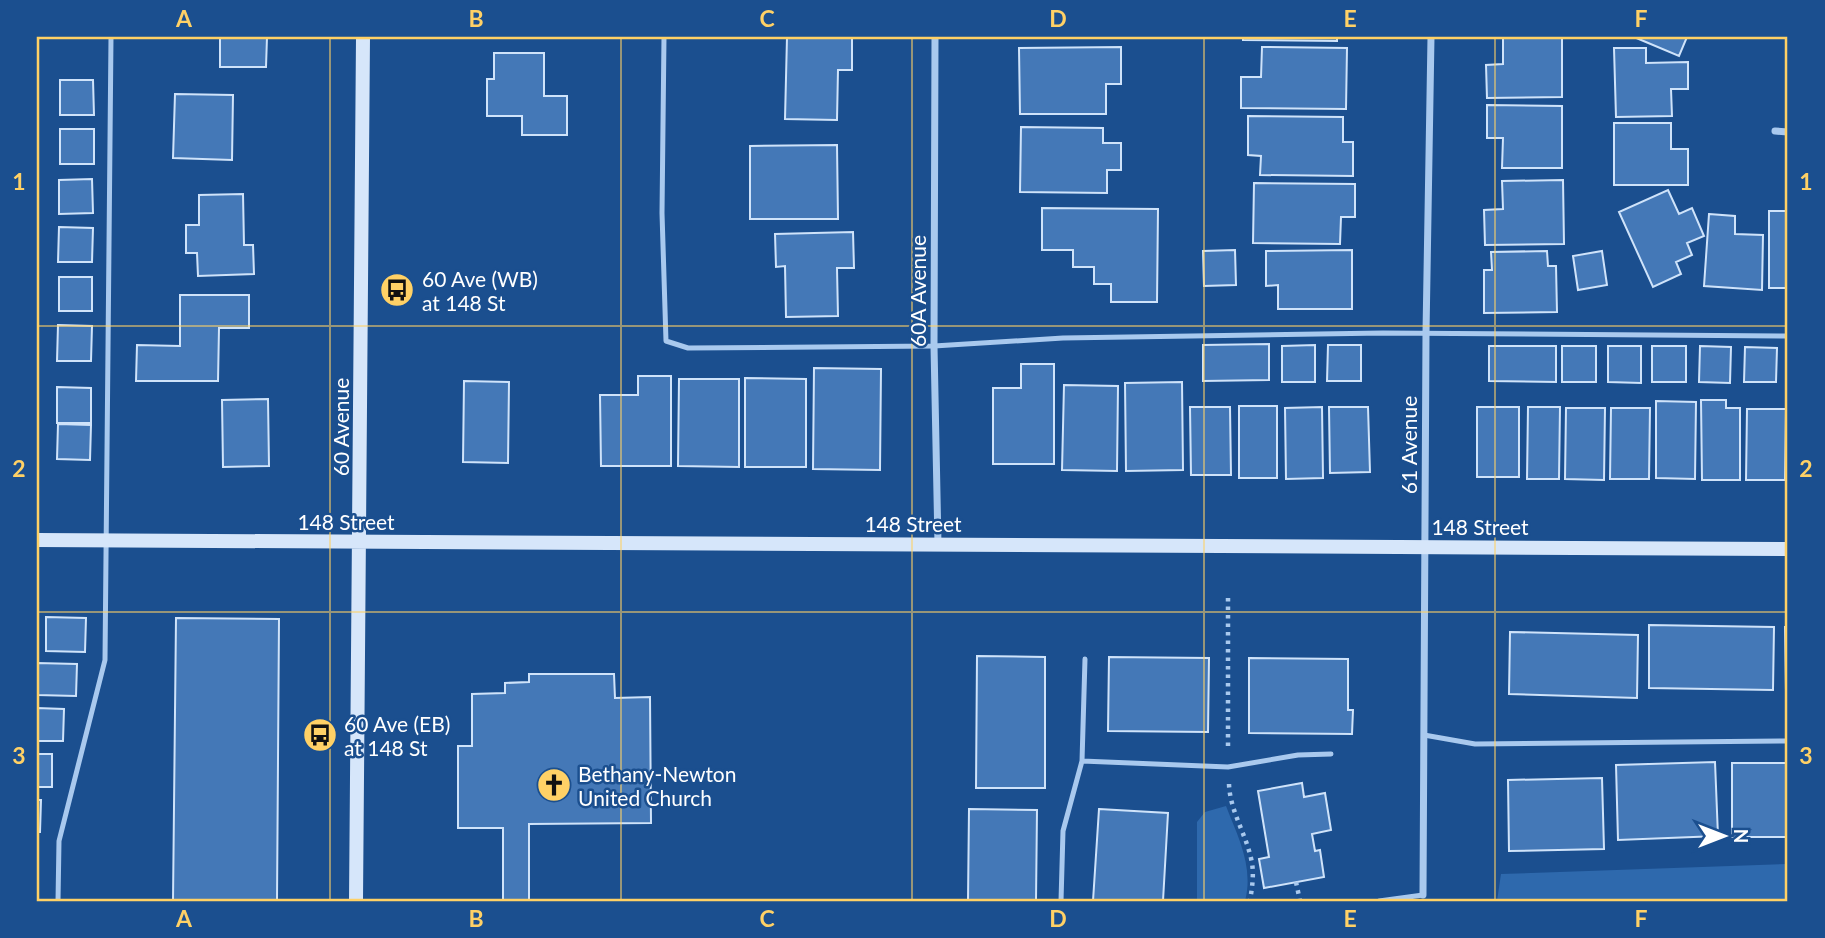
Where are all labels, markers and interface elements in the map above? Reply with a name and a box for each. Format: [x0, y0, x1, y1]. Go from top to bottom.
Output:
text: A [175, 4, 193, 32]
text: B [468, 4, 484, 32]
text: C [759, 4, 775, 32]
text: D [1049, 4, 1067, 32]
text: E [1343, 4, 1357, 32]
text: F [1634, 4, 1648, 32]
text: 1 [12, 167, 26, 195]
text: 1 [1799, 167, 1813, 195]
street label: 60A Avenue [905, 235, 930, 347]
place label: 60 Ave (WB) at 148 St [422, 266, 538, 315]
bus stop icon: 60 Ave (WB) at 148 St [378, 271, 416, 309]
street label: 60 Avenue [328, 378, 353, 476]
street label: 61 Avenue [1396, 396, 1421, 494]
text: 2 [12, 454, 26, 482]
text: 2 [1799, 454, 1813, 482]
street label: 148 Street [297, 509, 395, 534]
street label: 148 Street [864, 511, 962, 536]
street label: 148 Street [1431, 514, 1529, 539]
place label: 60 Ave (EB) at 148 St [344, 711, 450, 760]
bus stop icon: 60 Ave (EB) at 148 St [301, 716, 339, 754]
text: 3 [12, 741, 26, 769]
text: 3 [1799, 741, 1813, 769]
place label: Bethany-Newton United Church [578, 761, 737, 810]
church icon: Bethany-Newton United Church [535, 766, 573, 804]
north arrow [1688, 802, 1758, 872]
text: N [1730, 829, 1753, 843]
text: A [175, 904, 193, 932]
text: B [468, 904, 484, 932]
text: C [759, 904, 775, 932]
text: D [1049, 904, 1067, 932]
text: E [1343, 904, 1357, 932]
text: F [1634, 904, 1648, 932]

